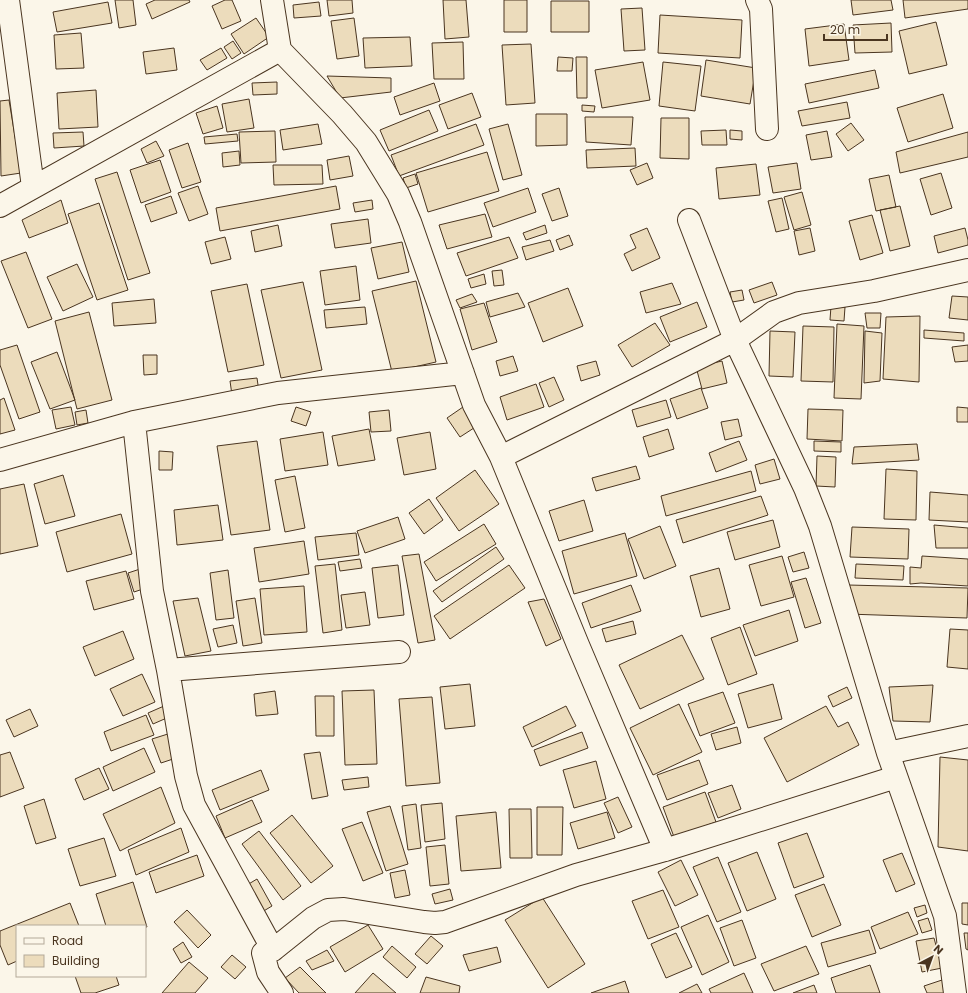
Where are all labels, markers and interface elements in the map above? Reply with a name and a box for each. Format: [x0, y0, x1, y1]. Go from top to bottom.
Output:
scale bar [824, 16, 887, 42]
text: 20 m [830, 21, 860, 38]
legend [16, 925, 146, 977]
text: Road [52, 932, 83, 949]
north arrow [912, 937, 952, 977]
text: N [930, 941, 947, 958]
text: Building [52, 952, 100, 969]

